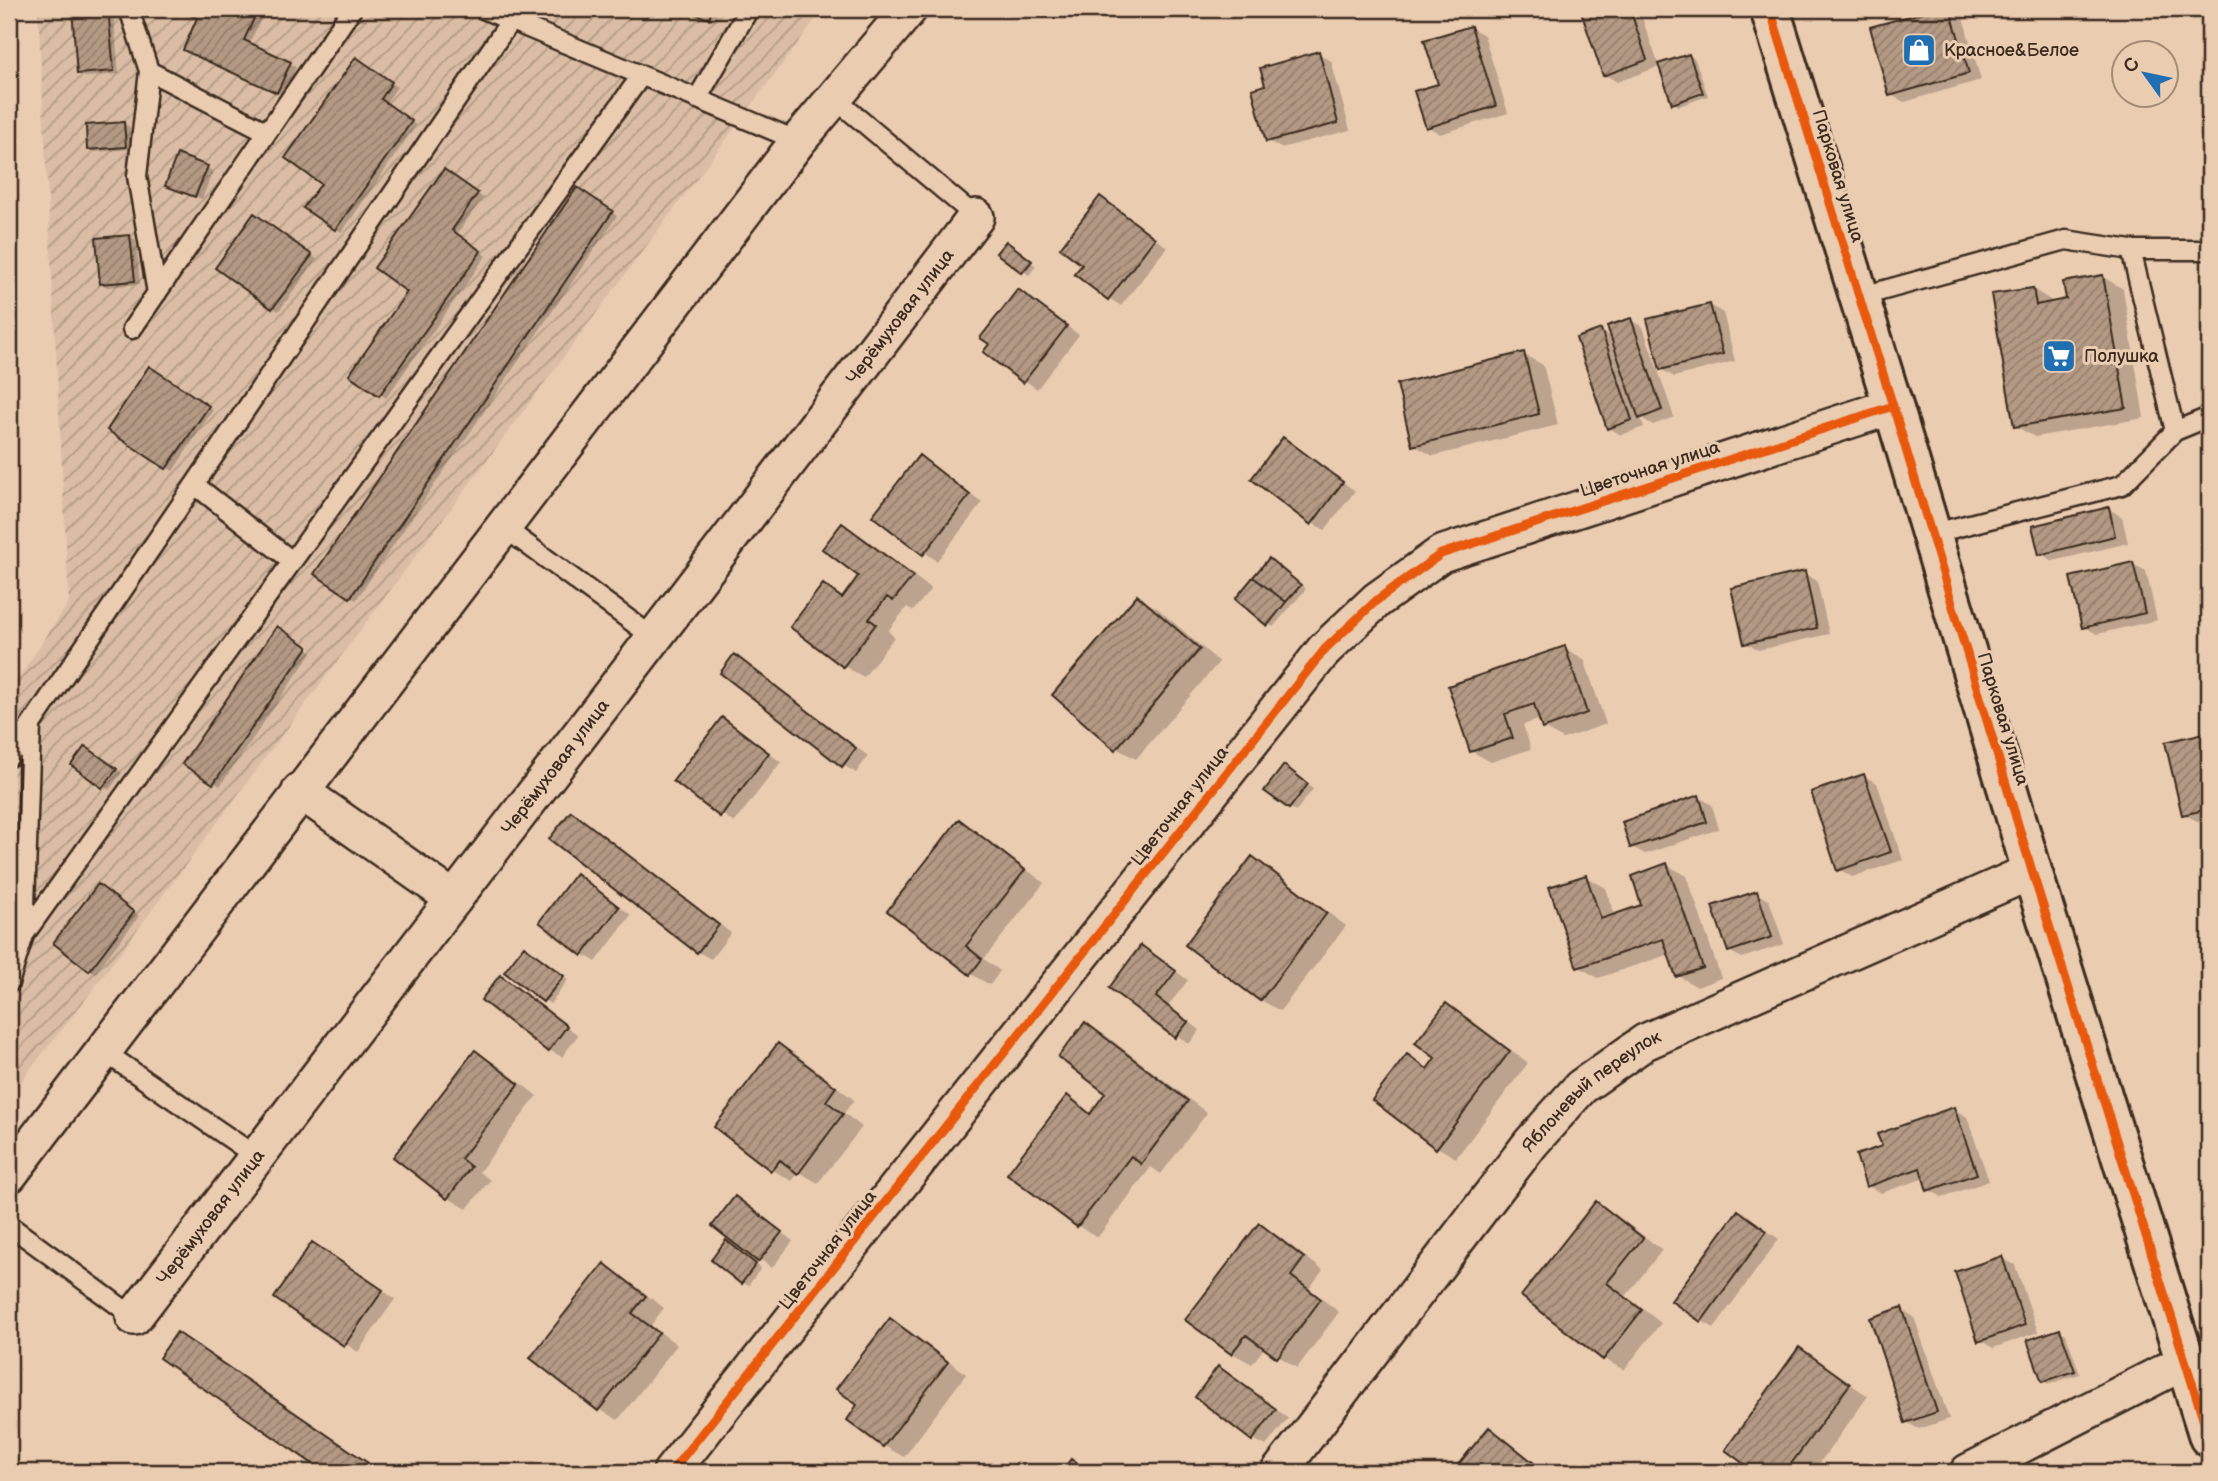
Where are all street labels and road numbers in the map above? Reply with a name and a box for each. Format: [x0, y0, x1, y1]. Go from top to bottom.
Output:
street label: Парковая улица [1808, 107, 1868, 245]
street label: Черёмуховая улица [842, 245, 958, 388]
street label: Цветочная улица [1578, 436, 1723, 501]
street label: Парковая улица [1973, 650, 2033, 788]
street label: Черёмуховая улица [497, 695, 614, 838]
street label: Цветочная улица [1127, 742, 1233, 870]
street label: Яблоневый переулок [1518, 1026, 1665, 1156]
street label: Черёмуховая улица [152, 1145, 269, 1289]
street label: Цветочная улица [775, 1186, 881, 1314]

